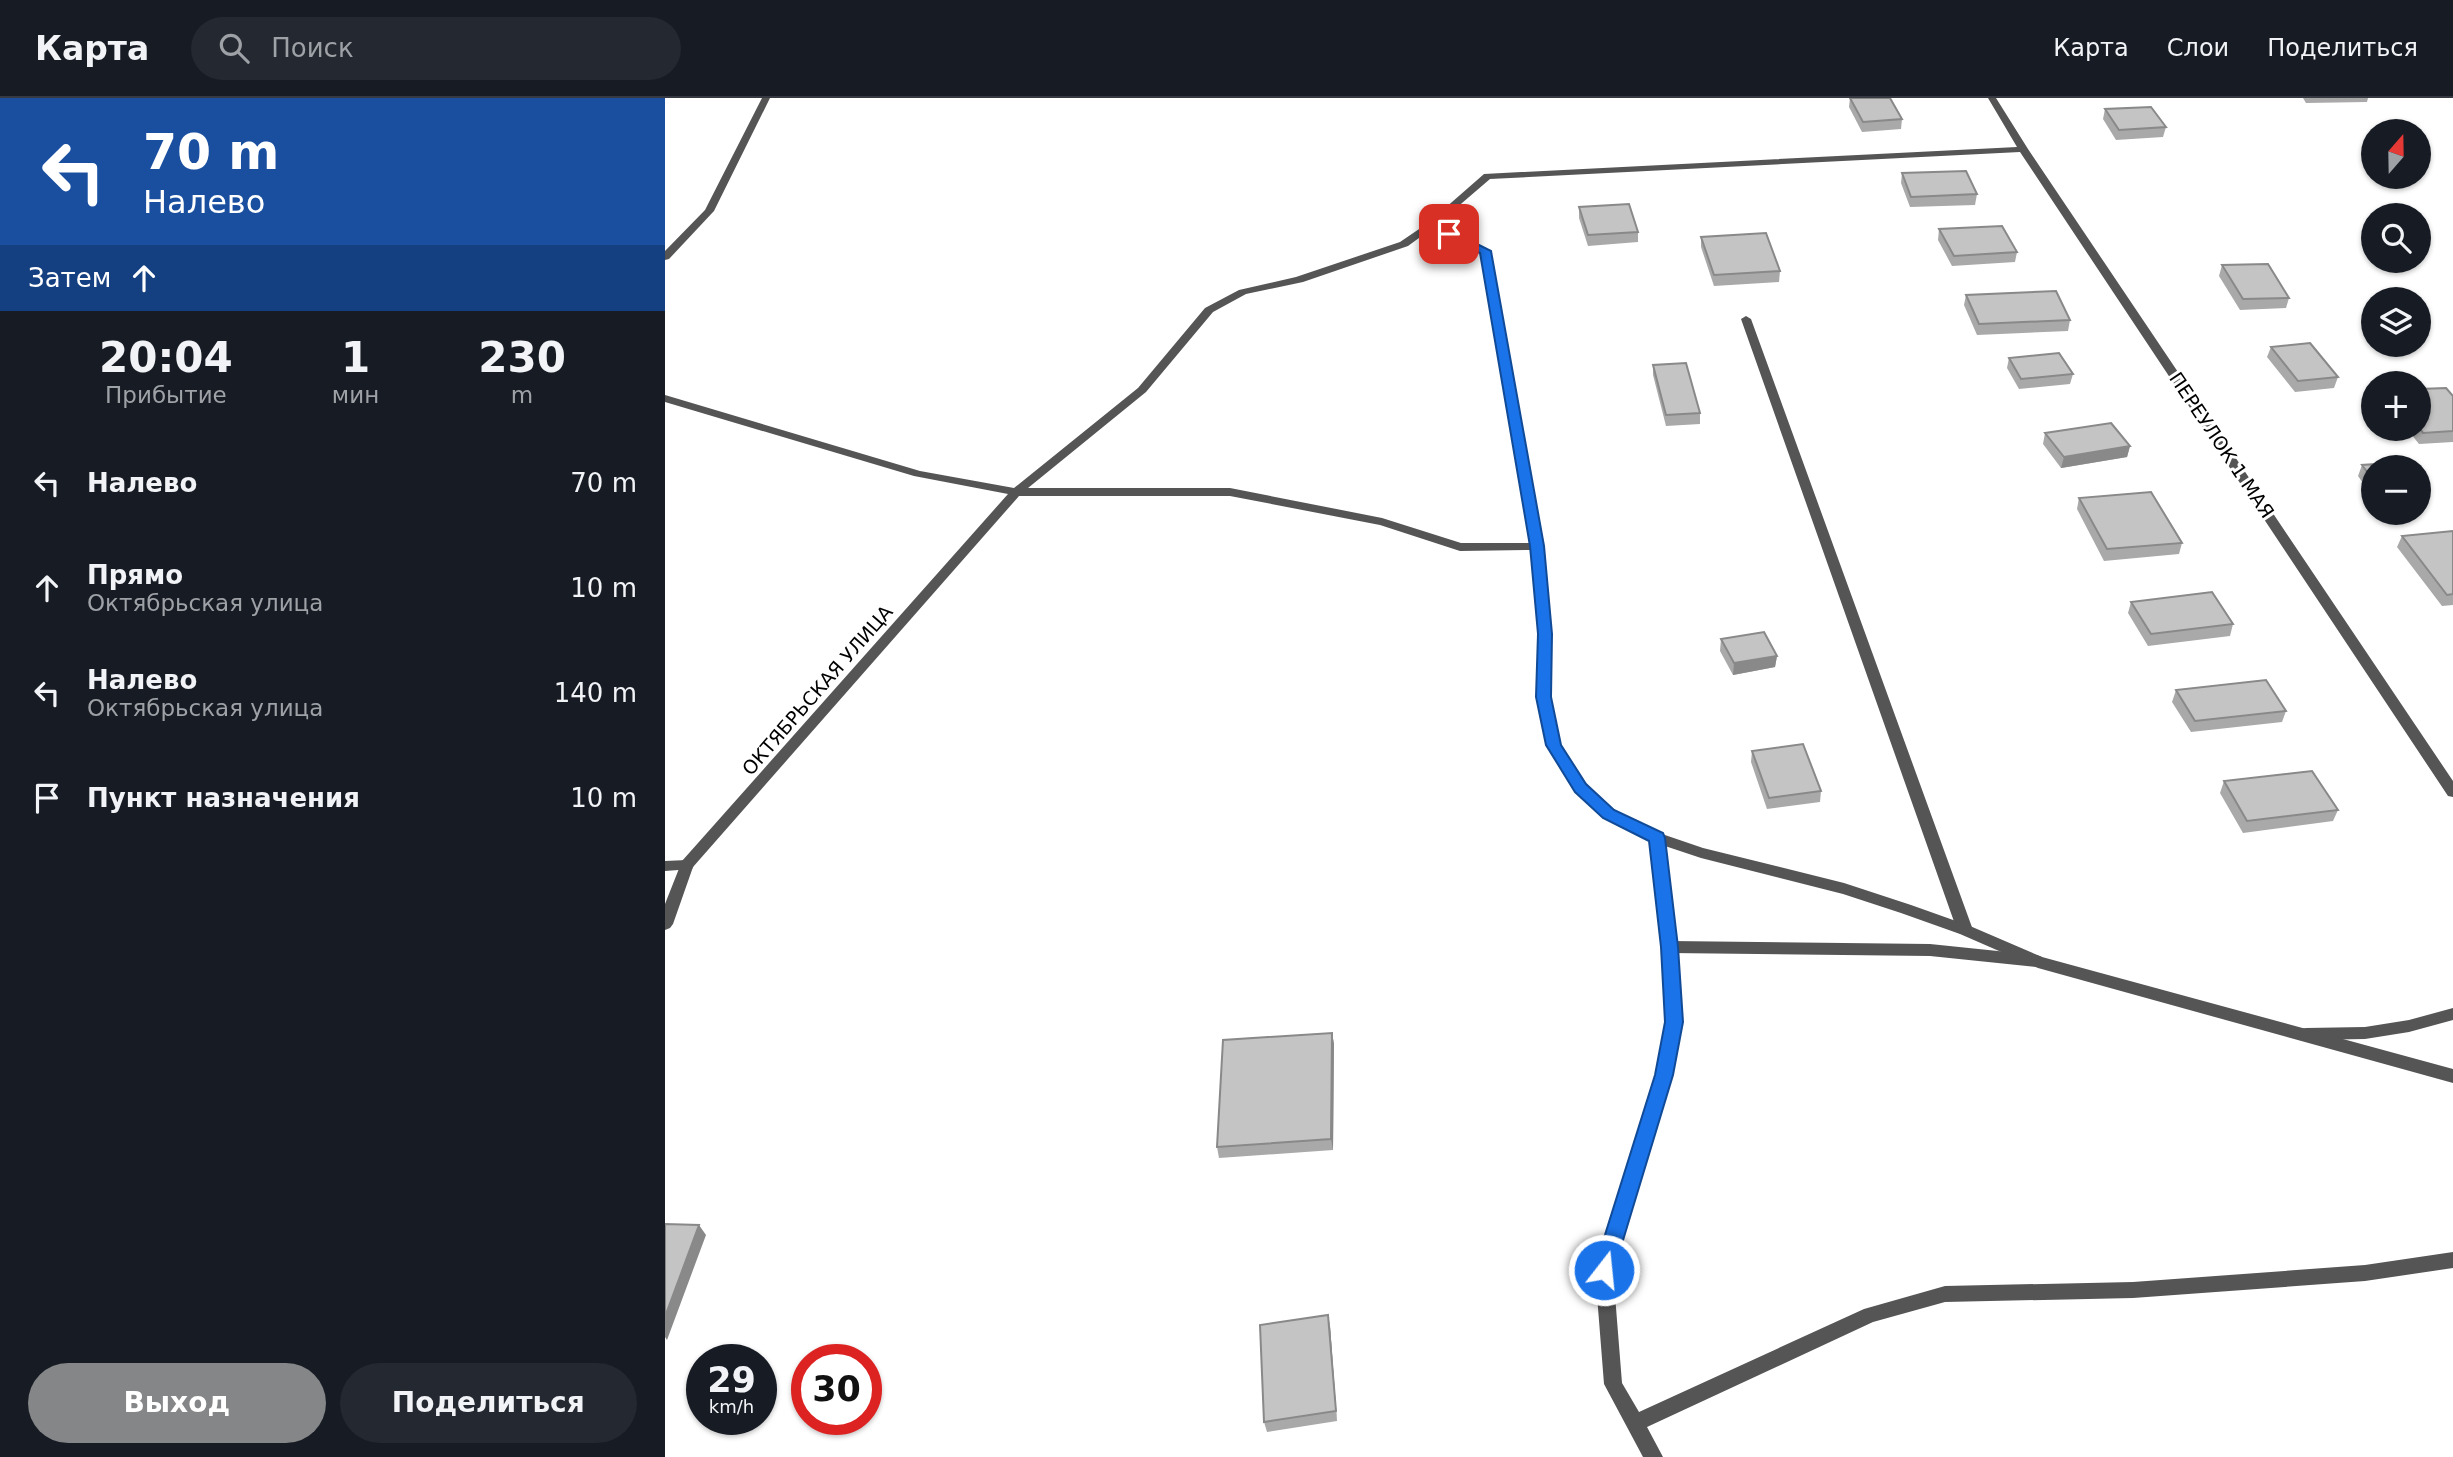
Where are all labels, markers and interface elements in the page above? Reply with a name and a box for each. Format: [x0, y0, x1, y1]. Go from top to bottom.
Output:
search box [191, 17, 681, 80]
text: Карта [35, 29, 149, 68]
icon: search [215, 29, 253, 67]
text: Поиск [271, 33, 354, 63]
text: Карта [2053, 34, 2129, 62]
text: Слои [2167, 34, 2229, 62]
text: Поделиться [2267, 34, 2418, 62]
north arrow [2361, 119, 2431, 189]
map controls [2361, 119, 2431, 525]
text: 70 m [143, 124, 279, 181]
icon: left [28, 126, 119, 217]
text: Налево [143, 183, 265, 221]
button: search [2361, 203, 2431, 273]
pin [1419, 204, 1479, 264]
icon: arrive [1430, 215, 1468, 253]
icon: ahead [125, 259, 163, 297]
text: Затем [28, 263, 111, 293]
button: layers [2361, 287, 2431, 357]
text: 20:04 [99, 333, 233, 382]
text: 1 [341, 333, 370, 382]
text: 230 [478, 333, 566, 382]
street label: ПЕРЕУЛОК 1 МАЯ [2165, 368, 2279, 522]
button: + [2361, 371, 2431, 441]
text: Прибытие [105, 382, 227, 408]
text: мин [332, 382, 379, 408]
text: m [511, 382, 533, 408]
button: − [2361, 455, 2431, 525]
icon: left [28, 464, 66, 502]
text: Налево [87, 468, 197, 498]
text: 70 m [570, 468, 637, 498]
text: Прямо [87, 560, 183, 590]
icon: ahead [28, 569, 66, 607]
text: 10 m [570, 573, 637, 603]
text: Октябрьская улица [87, 590, 323, 616]
street label: ОКТЯБРЬСКАЯ УЛИЦА [737, 601, 897, 779]
text: Налево [87, 665, 197, 695]
icon: left [28, 674, 66, 712]
text: 140 m [554, 678, 637, 708]
text: Октябрьская улица [87, 695, 323, 721]
icon: arrive [28, 779, 66, 817]
text: Пункт назначения [87, 783, 360, 813]
text: 10 m [570, 783, 637, 813]
position arrow [1567, 1233, 1641, 1307]
speed limit sign: 30 [791, 1344, 882, 1435]
text: 29 [707, 1360, 756, 1400]
button: Выход [28, 1363, 326, 1443]
button: Поделиться [340, 1363, 637, 1443]
text: km/h [709, 1396, 754, 1417]

